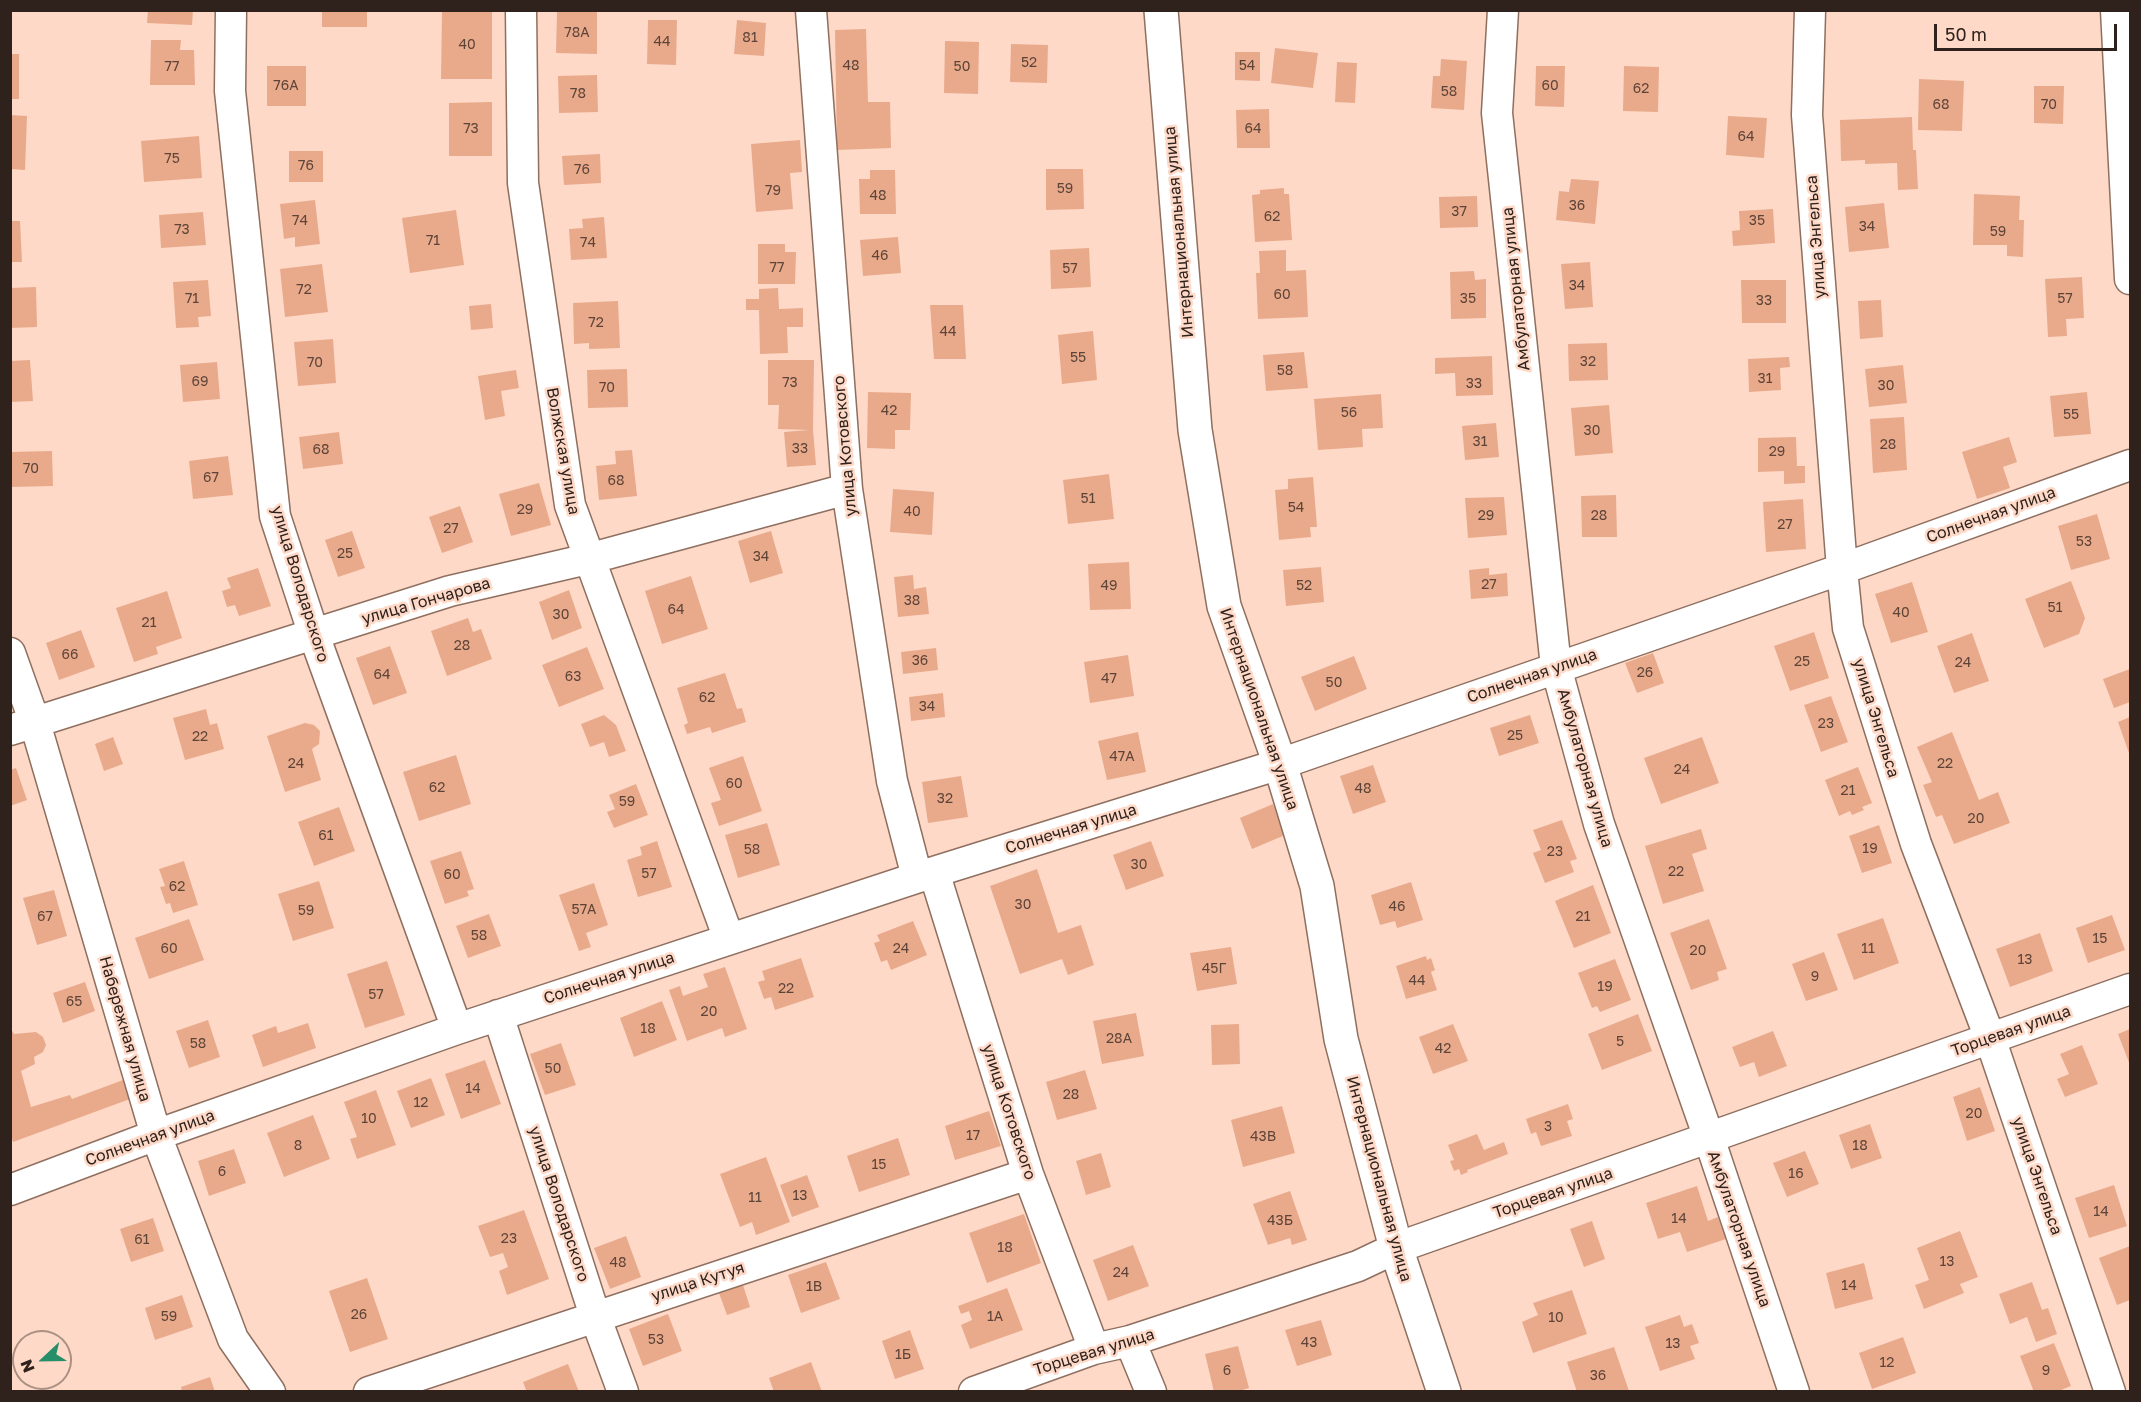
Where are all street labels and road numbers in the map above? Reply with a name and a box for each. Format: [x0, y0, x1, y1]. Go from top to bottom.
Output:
street label: Интернациональная улица [1160, 125, 1198, 339]
street label: улица Энгельса [1802, 175, 1830, 299]
street label: Амбулаторная улица [1498, 206, 1534, 372]
street label: улица Котовского [829, 375, 861, 517]
street label: Волжская улица [542, 386, 584, 516]
street label: Солнечная улица [1924, 483, 2058, 547]
street label: улица Володарского [267, 503, 333, 665]
street label: улица Гончарова [359, 573, 493, 629]
street label: Интернациональная улица [1215, 606, 1303, 812]
street label: Солнечная улица [1464, 645, 1600, 707]
street label: улица Энгельса [1849, 656, 1903, 780]
street label: Амбулаторная улица [1553, 686, 1617, 850]
street label: Солнечная улица [1003, 800, 1139, 858]
street label: Солнечная улица [541, 948, 677, 1008]
street label: Набережная улица [95, 954, 155, 1104]
street label: Торцевая улица [1949, 1002, 2073, 1060]
street label: улица Котовского [978, 1042, 1040, 1182]
street label: Интернациональная улица [1342, 1074, 1416, 1284]
street label: Солнечная улица [83, 1106, 217, 1170]
street label: улица Энгельса [2008, 1114, 2066, 1238]
street label: улица Володарского [525, 1124, 593, 1284]
street label: Амбулаторная улица [1703, 1148, 1775, 1310]
street label: Торцевая улица [1491, 1164, 1615, 1222]
street label: улица Кутуя [649, 1258, 747, 1306]
street label: Торцевая улица [1031, 1325, 1157, 1379]

